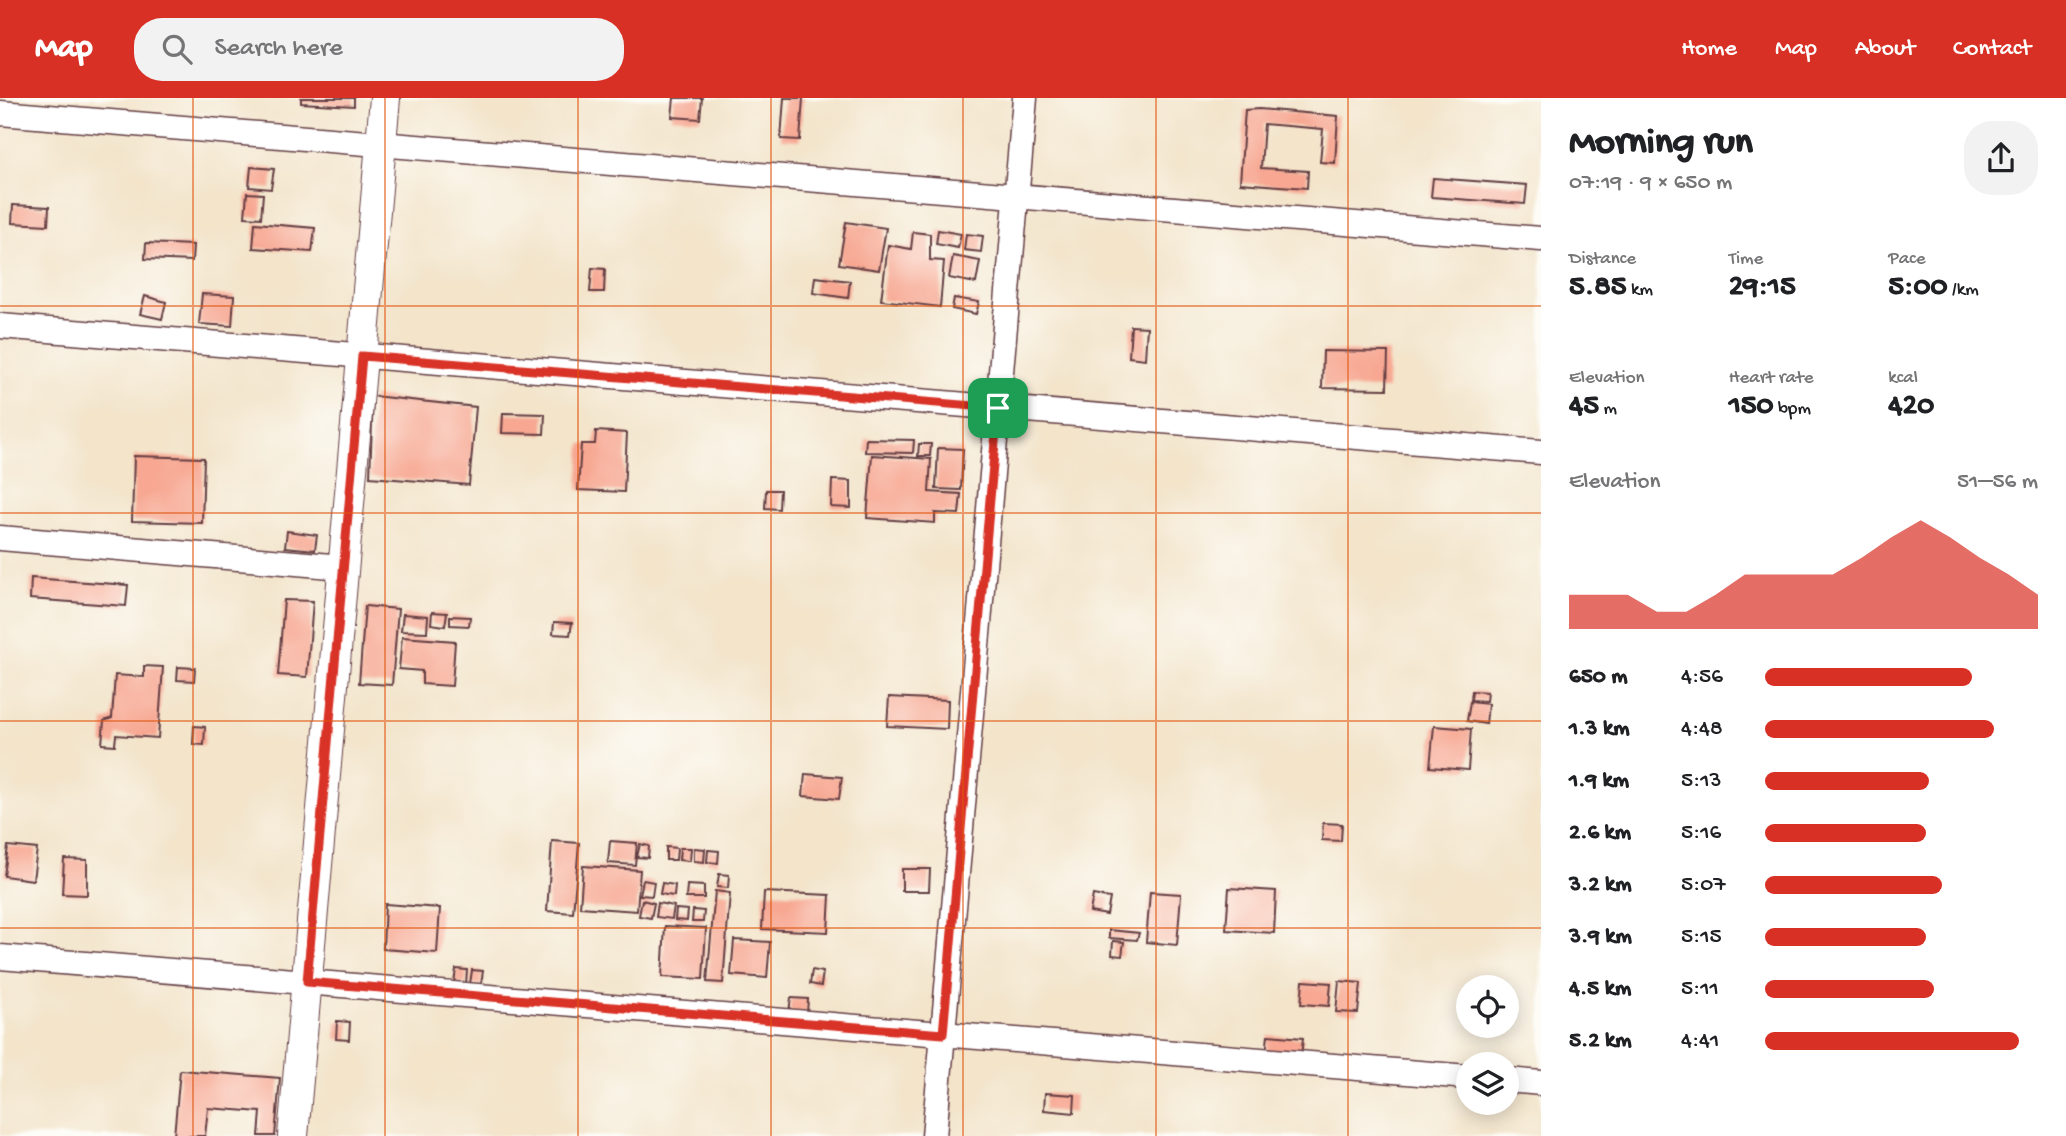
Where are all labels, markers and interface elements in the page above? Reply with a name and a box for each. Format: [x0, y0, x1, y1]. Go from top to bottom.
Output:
search box [134, 18, 624, 81]
text: Map [35, 30, 92, 68]
icon: search [158, 30, 196, 68]
text: Search here [214, 34, 343, 65]
text: Home [1681, 35, 1737, 64]
text: Map [1775, 35, 1817, 64]
text: About [1855, 35, 1915, 64]
text: Contact [1953, 35, 2031, 64]
button: share [1964, 121, 2038, 195]
text: Morning run [1569, 122, 1753, 166]
text: 07:19 · 9 × 650 m [1569, 170, 1732, 197]
text: Distance [1569, 248, 1636, 271]
text: Time [1729, 248, 1763, 271]
text: Pace [1888, 248, 1926, 271]
text: 5.85 [1569, 271, 1626, 306]
text: 29:15 [1729, 271, 1796, 306]
text: 5:00 [1888, 271, 1948, 306]
text: km [1626, 279, 1653, 302]
text: /km [1948, 279, 1979, 302]
text: Elevation [1569, 367, 1645, 390]
text: Heart rate [1729, 367, 1814, 390]
text: kcal [1888, 367, 1918, 390]
pin [968, 378, 1028, 438]
icon: arrive [979, 389, 1017, 427]
text: 45 [1569, 390, 1599, 425]
text: 150 [1729, 390, 1774, 425]
text: 420 [1888, 390, 1934, 425]
text: m [1599, 398, 1617, 421]
text: bpm [1774, 398, 1811, 421]
text: Elevation [1569, 469, 1660, 496]
text: 51–56 m [1957, 469, 2038, 496]
text: 650 m [1569, 664, 1628, 691]
text: 4:56 [1681, 664, 1723, 691]
text: 1.3 km [1569, 716, 1629, 743]
text: 4:48 [1681, 716, 1723, 743]
text: 1.9 km [1569, 768, 1629, 795]
text: 5:13 [1681, 768, 1722, 795]
text: 2.6 km [1569, 820, 1631, 847]
text: 5:16 [1681, 820, 1721, 847]
text: 3.2 km [1569, 872, 1631, 899]
text: 5:07 [1681, 872, 1725, 899]
text: 3.9 km [1569, 924, 1632, 951]
text: 5:15 [1681, 924, 1722, 951]
map controls [1456, 975, 1519, 1115]
button: locate [1456, 975, 1519, 1038]
text: 4.5 km [1569, 976, 1631, 1003]
text: 5:11 [1681, 976, 1719, 1003]
text: 5.2 km [1569, 1028, 1632, 1055]
text: 4:41 [1681, 1028, 1719, 1055]
button: layers [1456, 1052, 1519, 1115]

